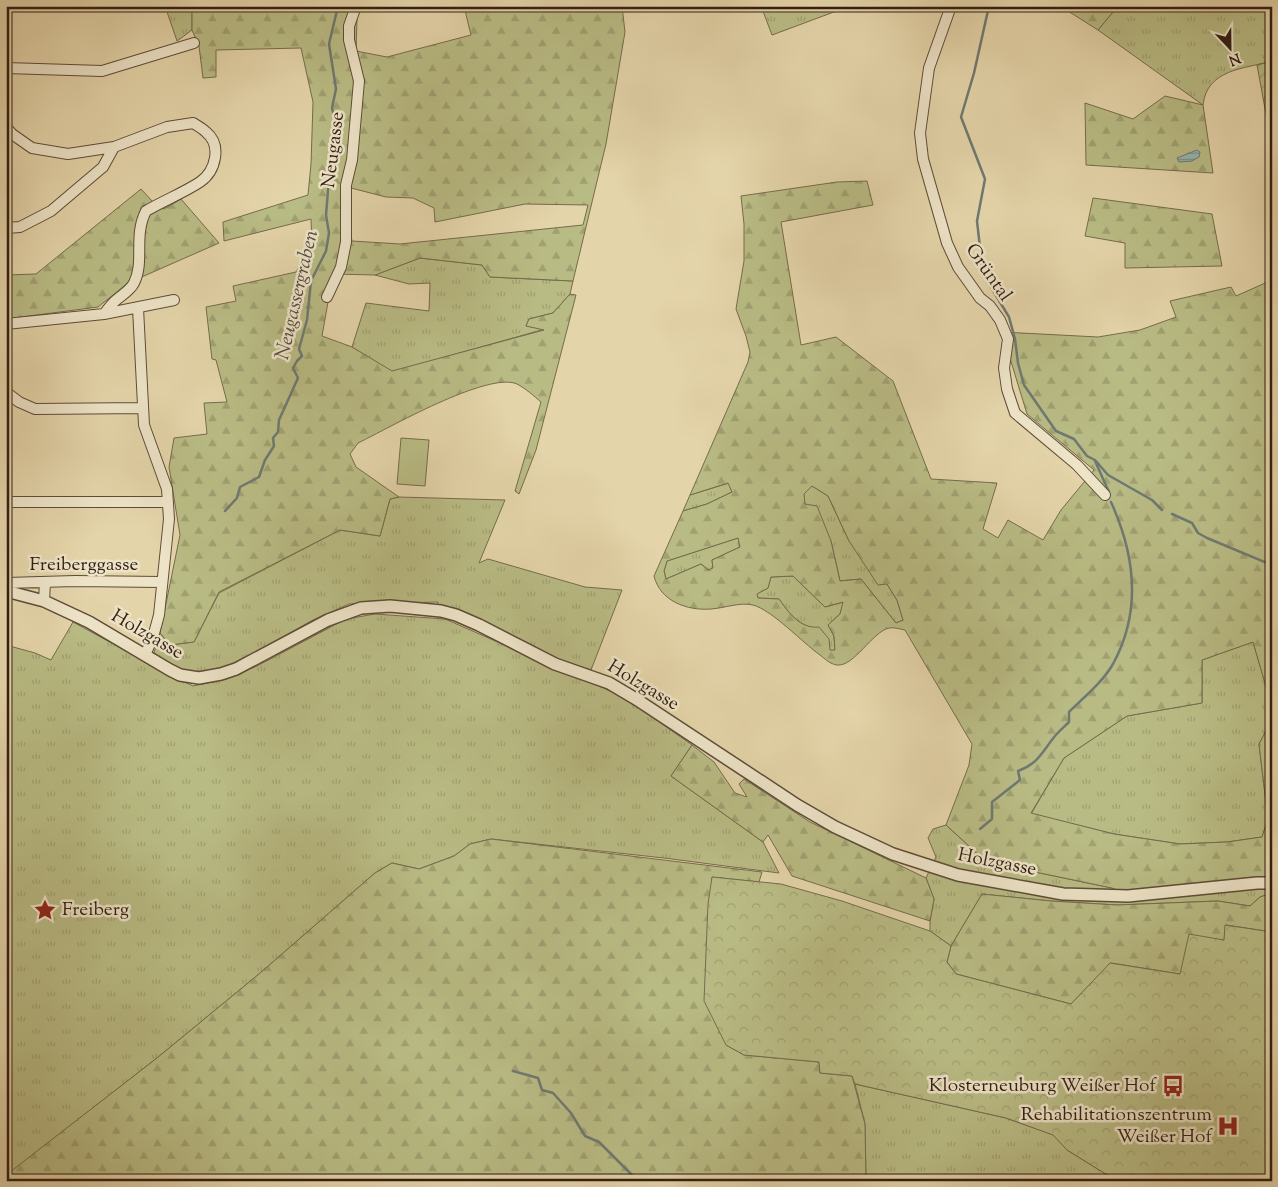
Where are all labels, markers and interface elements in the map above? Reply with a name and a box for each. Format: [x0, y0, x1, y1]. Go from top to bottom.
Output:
north arrow [1206, 22, 1256, 72]
text: N [1225, 47, 1243, 70]
street label: Neugasse [316, 110, 352, 190]
water label: Neugassergraben [269, 227, 327, 363]
street label: Grüntal [958, 239, 1018, 307]
street label: Freiberggasse [30, 552, 139, 579]
street label: Holzgasse [106, 603, 188, 667]
street label: Holzgasse [602, 654, 684, 718]
street label: Holzgasse [955, 842, 1039, 884]
place icon: Freiberg [32, 897, 58, 923]
place label: Freiberg [62, 897, 129, 924]
place label: Klosterneuburg Weißer Hof [929, 1073, 1157, 1100]
bus stop icon: Klosterneuburg Weißer Hof [1160, 1073, 1186, 1099]
place label: Rehabilitationszentrum Weißer Hof [1021, 1102, 1213, 1151]
hospital icon: Rehabilitationszentrum Weißer Hof [1215, 1113, 1241, 1139]

